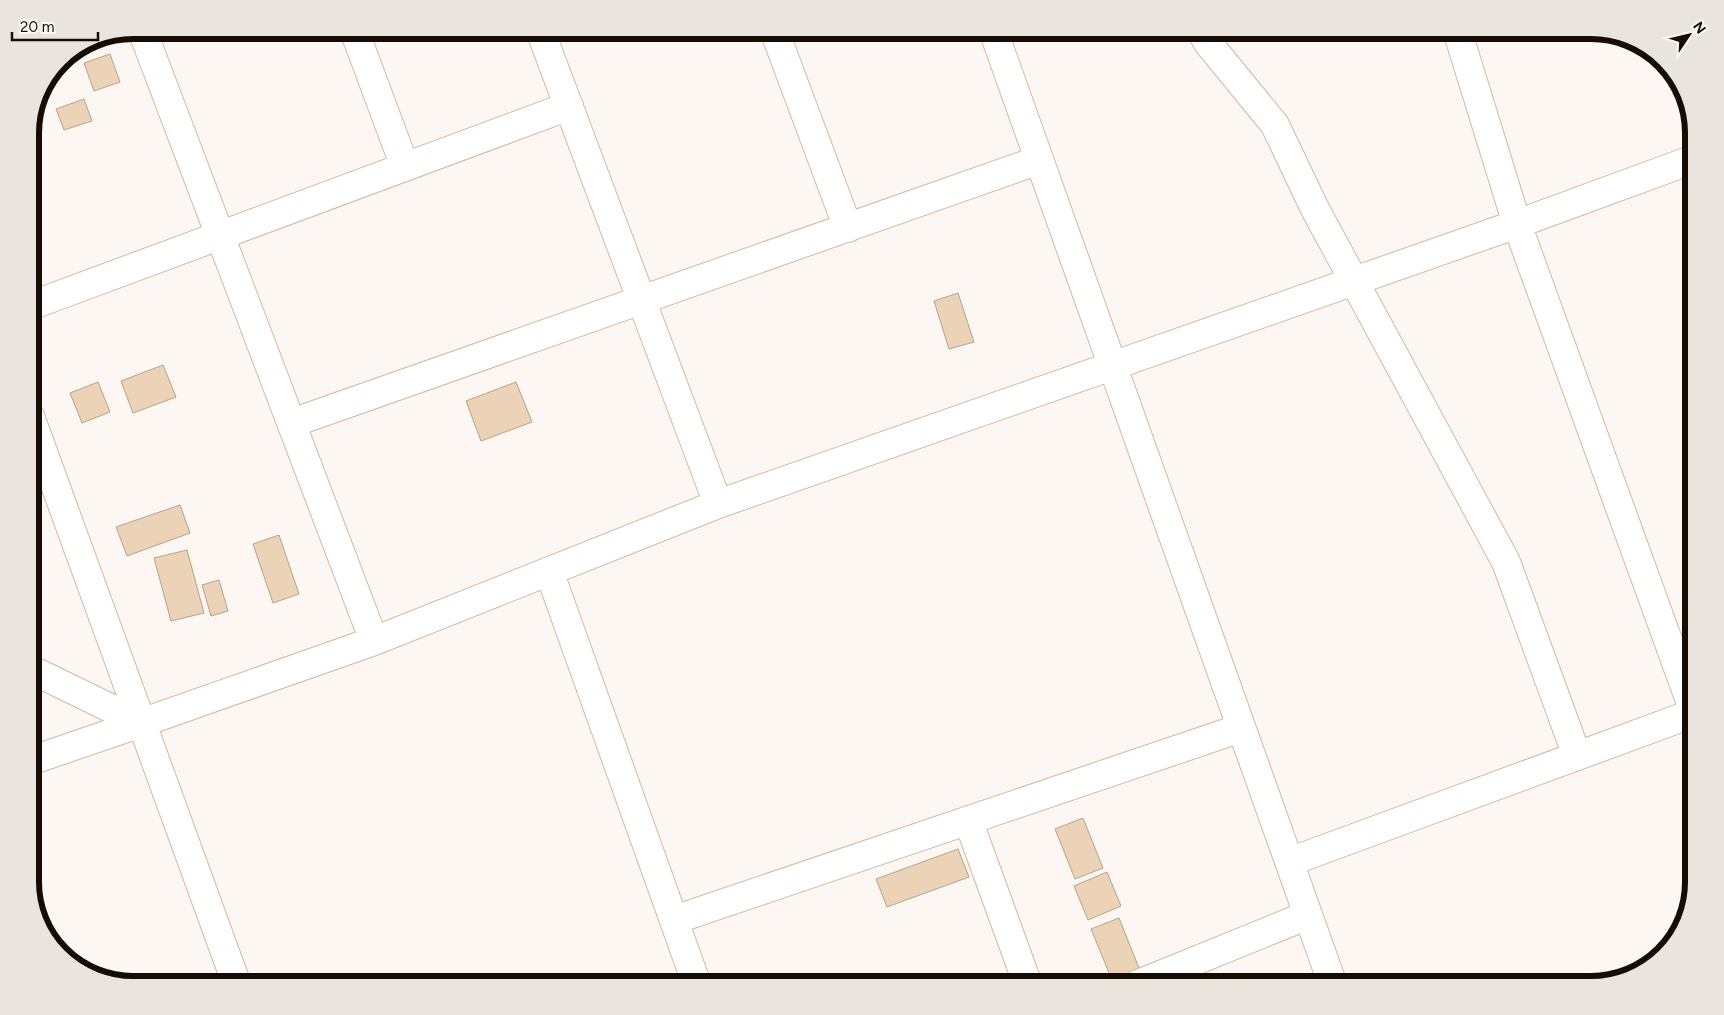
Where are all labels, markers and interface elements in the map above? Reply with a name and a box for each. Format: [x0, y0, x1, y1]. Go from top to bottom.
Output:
scale bar [12, 10, 99, 42]
north arrow [1664, 10, 1714, 60]
text: 20 m [20, 18, 54, 36]
text: N [1689, 19, 1709, 37]

